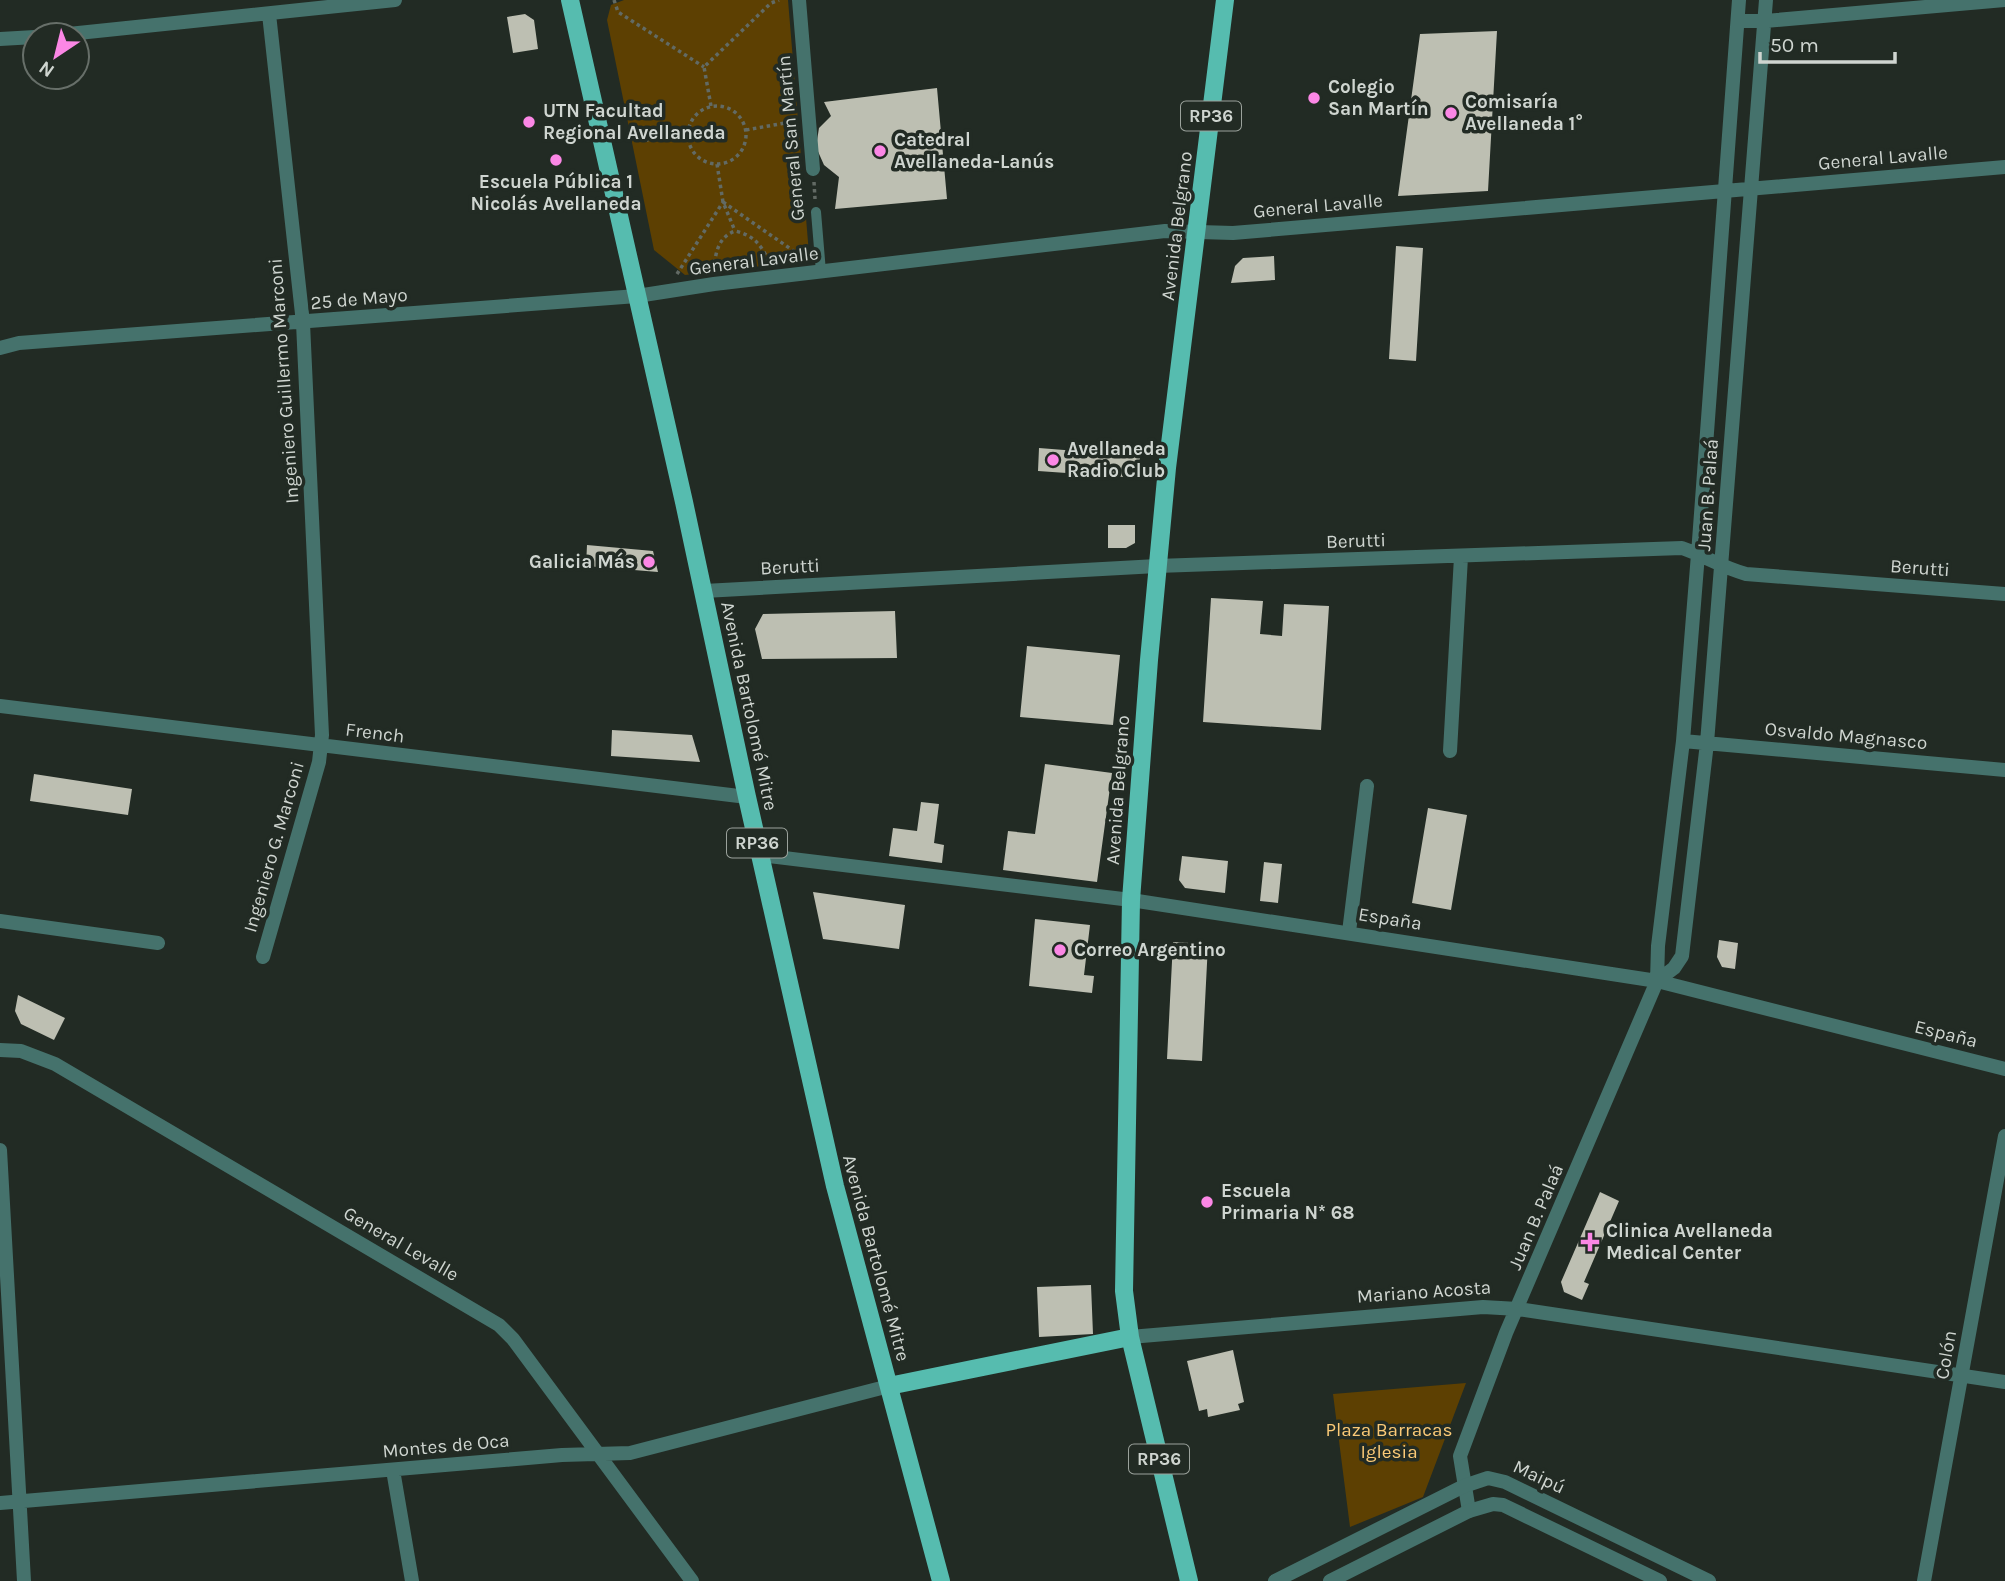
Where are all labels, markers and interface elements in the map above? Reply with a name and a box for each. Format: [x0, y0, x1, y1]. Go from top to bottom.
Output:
north arrow [21, 21, 91, 91]
scale bar [1760, 21, 1895, 65]
text: 50 m [1770, 33, 1819, 57]
street label: General San Martín [773, 54, 809, 222]
text: N [35, 56, 59, 82]
place label: Colegio San Martín [1328, 76, 1429, 120]
marker: Colegio San Martín [1306, 90, 1322, 106]
place label: Comisaría Avellaneda 1° [1465, 91, 1583, 135]
place label: UTN Facultad Regional Avellaneda [543, 100, 726, 144]
road number: RP36 [1181, 102, 1241, 131]
marker: Comisaría Avellaneda 1° [1443, 105, 1459, 121]
marker: UTN Facultad Regional Avellaneda [521, 114, 537, 130]
place label: Catedral Avellaneda-Lanús [894, 129, 1054, 173]
street label: General Lavalle [1817, 141, 1949, 175]
marker: Catedral Avellaneda-Lanús [872, 143, 888, 159]
street label: Avenida Belgrano [1157, 150, 1197, 302]
marker: Escuela Pública 1 Nicolás Avellaneda [548, 152, 564, 168]
place label: Escuela Pública 1 Nicolás Avellaneda [470, 171, 642, 215]
street label: General Lavalle [1252, 189, 1384, 223]
street label: General Lavalle [688, 242, 820, 280]
street label: Ingeniero Guillermo Marconi [264, 258, 304, 504]
street label: 25 de Mayo [309, 284, 409, 314]
place label: Avellaneda Radio Club [1067, 438, 1166, 482]
street label: Juan B. Palaá [1693, 438, 1723, 552]
marker: Avellaneda Radio Club [1045, 452, 1061, 468]
street label: Berutti [1326, 529, 1386, 553]
place label: Galicia Más [529, 551, 635, 573]
marker: Galicia Más [641, 554, 657, 570]
street label: Berutti [760, 554, 820, 580]
street label: Berutti [1889, 555, 1951, 581]
street label: Avenida Bartolomé Mitre [716, 599, 782, 813]
street label: Avenida Belgrano [1102, 714, 1134, 866]
street label: French [344, 718, 406, 748]
street label: Osvaldo Magnasco [1764, 718, 1928, 754]
street label: Ingeniero G. Marconi [239, 759, 309, 935]
road number: RP36 [727, 828, 787, 858]
street label: España [1357, 903, 1423, 935]
place label: Correo Argentino [1074, 939, 1226, 961]
marker: Correo Argentino [1052, 942, 1068, 958]
street label: España [1912, 1016, 1980, 1052]
street label: Avenida Bartolomé Mitre [838, 1152, 914, 1364]
street label: Juan B. Palaá [1504, 1161, 1568, 1273]
place label: Escuela Primaria N* 68 [1221, 1180, 1355, 1224]
marker: Escuela Primaria N* 68 [1199, 1194, 1215, 1210]
street label: General Levalle [339, 1202, 463, 1286]
place label: Clinica Avellaneda Medical Center [1606, 1220, 1773, 1264]
marker: Clinica Avellaneda Medical Center [1580, 1232, 1600, 1252]
street label: Mariano Acosta [1356, 1276, 1492, 1308]
street label: Colón [1931, 1329, 1961, 1381]
park label: Plaza Barracas Iglesia [1326, 1419, 1453, 1463]
street label: Montes de Oca [382, 1429, 510, 1463]
road number: RP36 [1129, 1444, 1189, 1474]
street label: Maipú [1510, 1455, 1568, 1499]

